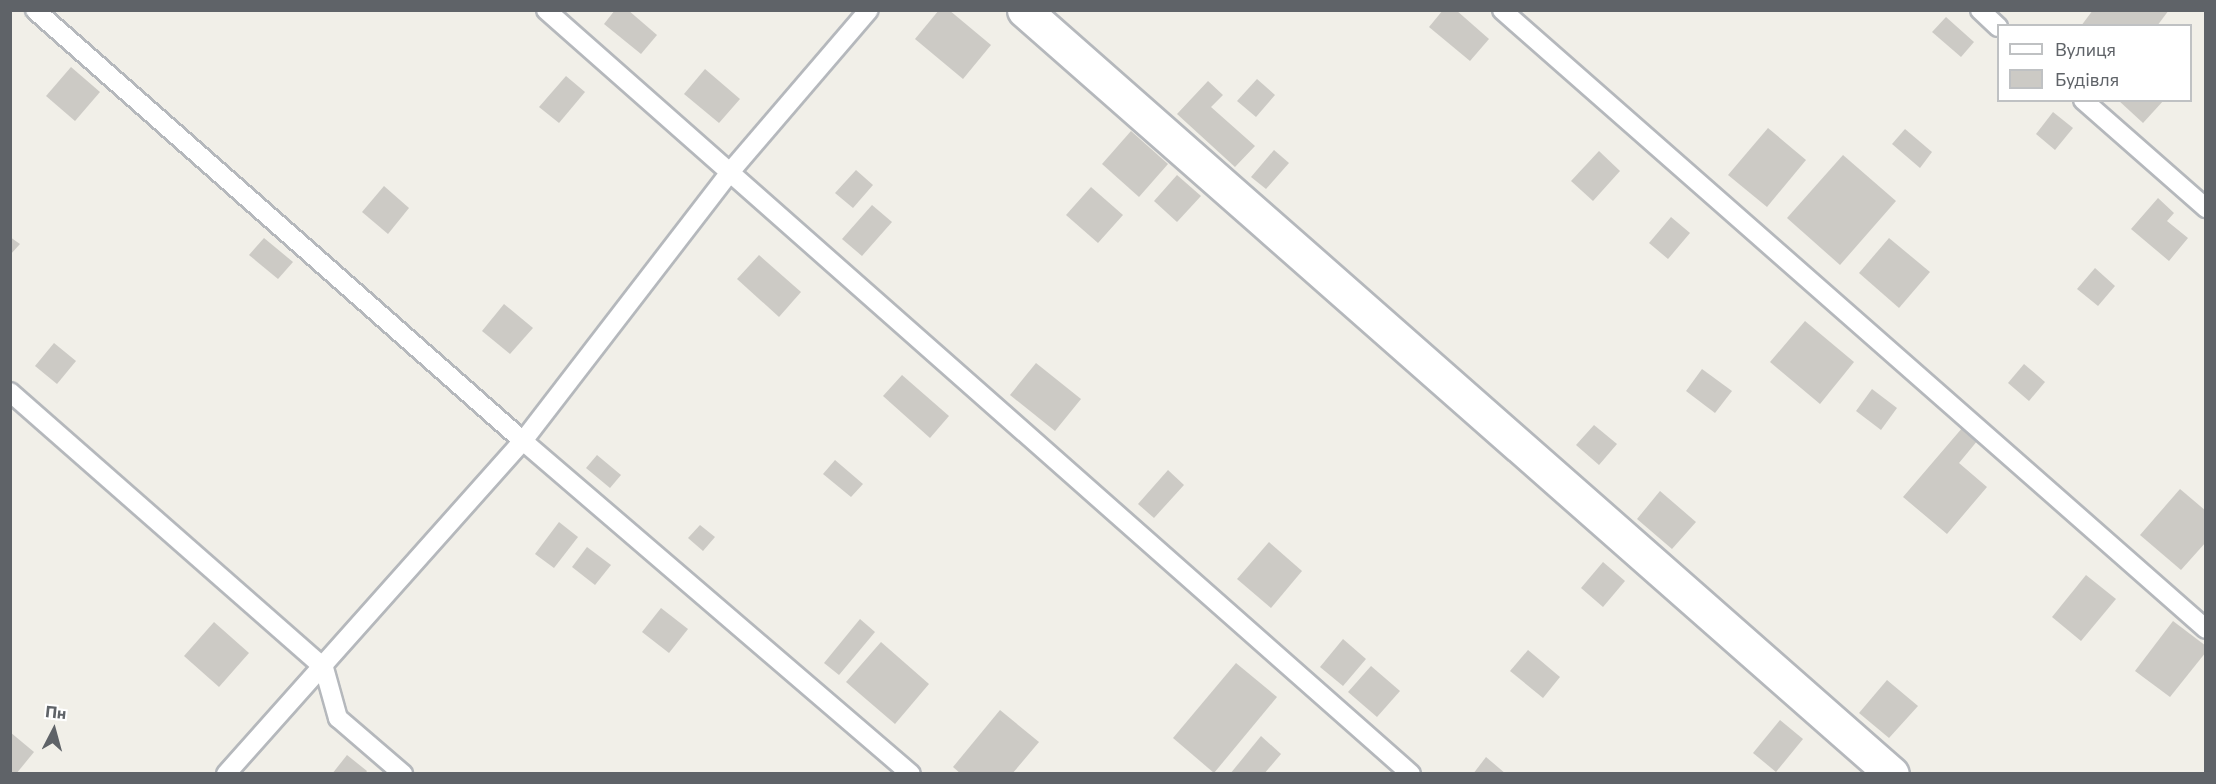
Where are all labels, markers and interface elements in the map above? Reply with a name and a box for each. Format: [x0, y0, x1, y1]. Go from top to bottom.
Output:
legend [1997, 24, 2192, 102]
text: Вулиця [2055, 38, 2116, 60]
text: Будівля [2055, 68, 2119, 90]
north arrow [24, 700, 84, 760]
text: Пн [44, 701, 67, 722]

